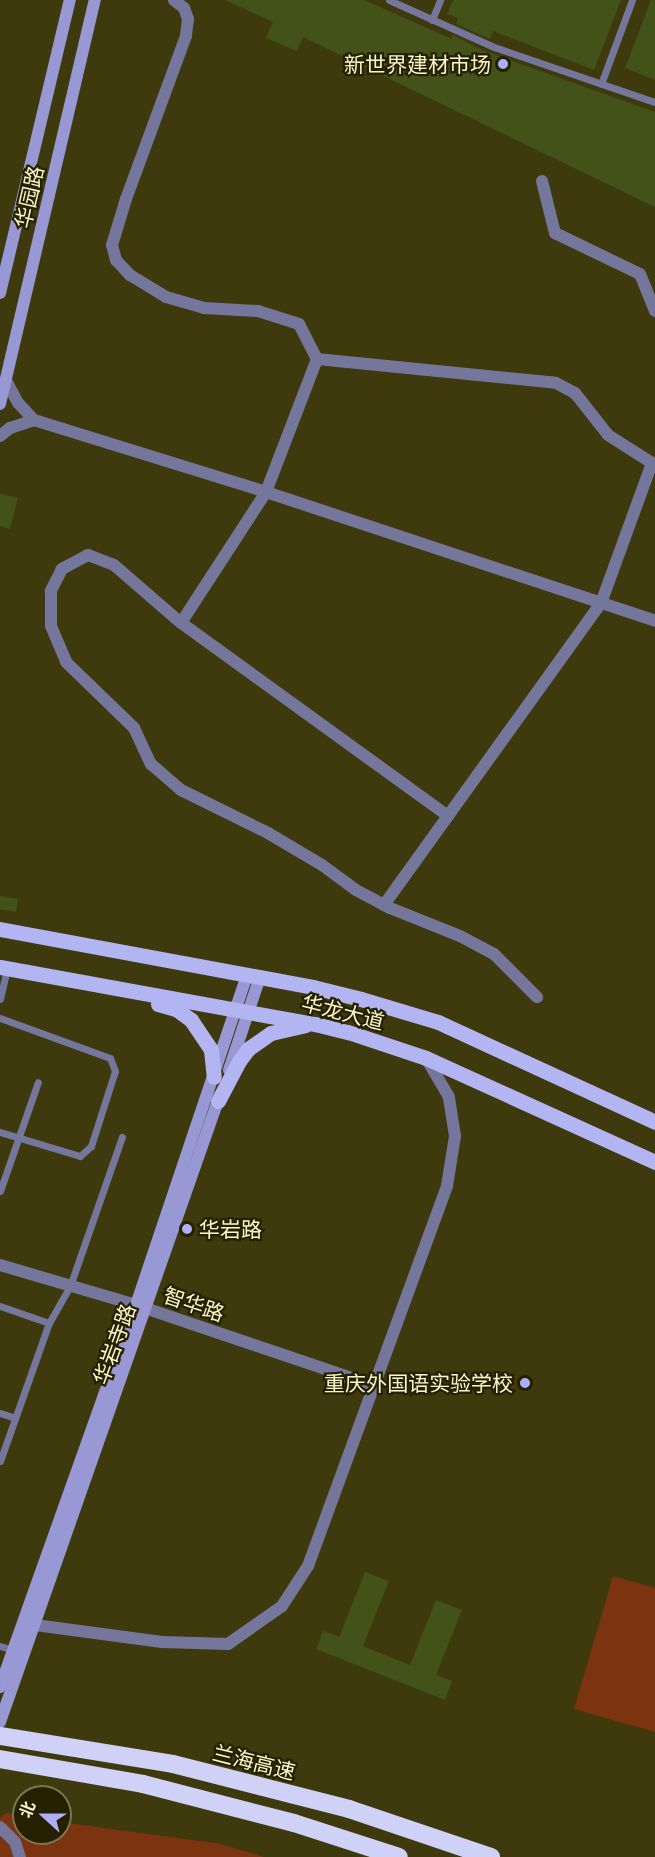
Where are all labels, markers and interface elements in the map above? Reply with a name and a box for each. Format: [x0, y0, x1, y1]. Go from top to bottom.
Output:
place label: 新世界建材市场 [344, 51, 491, 77]
marker: 新世界建材市场 [496, 57, 510, 71]
street label: 华园路 [10, 163, 48, 231]
street label: 华龙大道 [299, 990, 387, 1034]
place label: 华岩路 [199, 1216, 262, 1242]
marker: 华岩路 [180, 1222, 194, 1236]
street label: 智华路 [160, 1282, 228, 1326]
street label: 华岩寺路 [88, 1300, 140, 1388]
place label: 重庆外国语实验学校 [324, 1370, 513, 1396]
marker: 重庆外国语实验学校 [518, 1376, 532, 1390]
street label: 兰海高速 [210, 1740, 298, 1784]
north arrow [12, 1785, 72, 1845]
text: 北 [14, 1798, 40, 1821]

